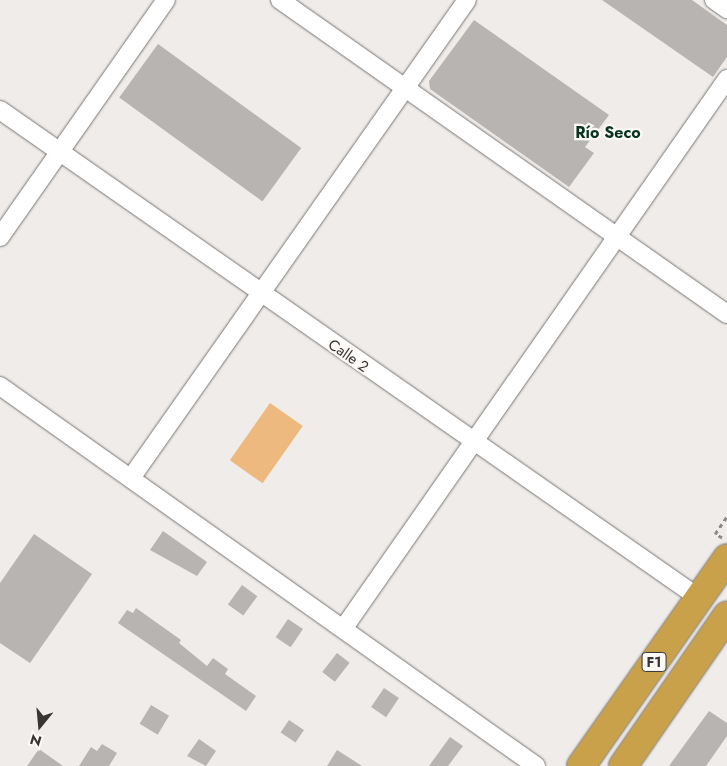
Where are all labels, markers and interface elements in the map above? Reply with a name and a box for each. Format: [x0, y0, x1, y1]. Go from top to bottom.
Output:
district label: Río Seco [575, 123, 641, 143]
street label: Calle 2 [324, 336, 372, 376]
road number: F1 [642, 650, 666, 674]
north arrow [15, 701, 65, 751]
text: N [27, 729, 44, 752]

